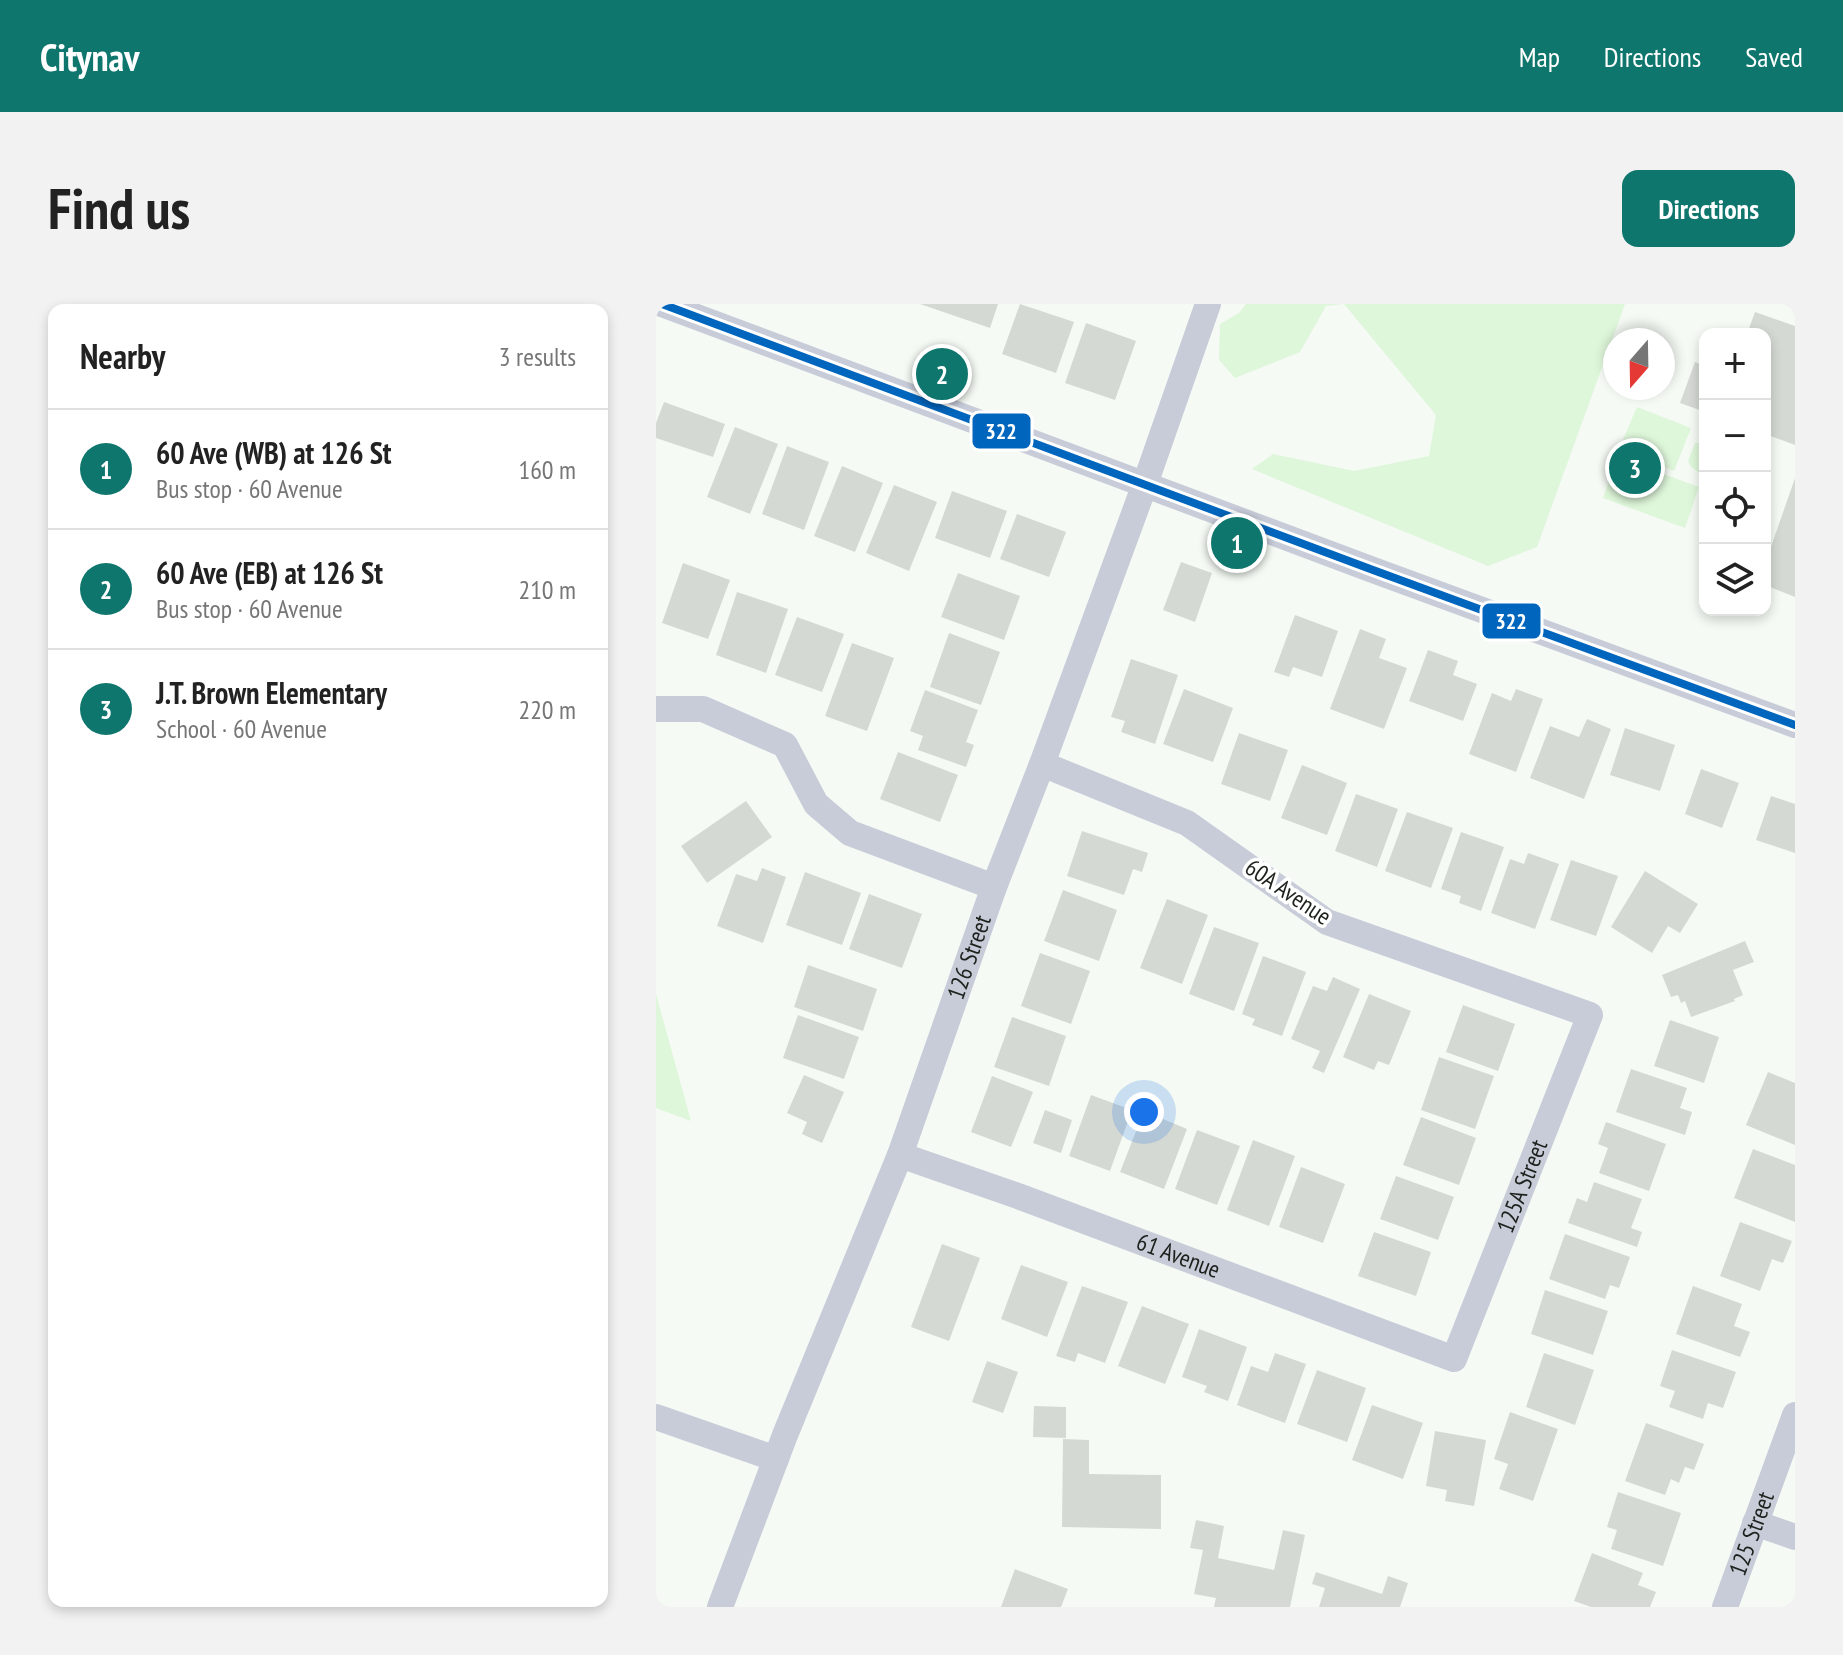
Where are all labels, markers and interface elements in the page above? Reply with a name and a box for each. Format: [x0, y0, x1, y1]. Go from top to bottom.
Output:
text: Citynav [40, 32, 139, 81]
text: Map [1519, 38, 1560, 75]
text: Directions [1604, 38, 1701, 75]
text: Saved [1745, 38, 1803, 75]
button: Directions [1622, 170, 1795, 247]
text: Find us [48, 172, 190, 244]
north arrow [1603, 328, 1675, 400]
map controls [1699, 328, 1771, 616]
button: + [1699, 328, 1771, 400]
text: Nearby [80, 334, 165, 378]
text: 3 results [499, 340, 576, 373]
pin: 2 [916, 344, 968, 404]
button: − [1699, 400, 1771, 472]
line badge: 322 [971, 412, 1032, 450]
text: 322 [985, 417, 1017, 445]
text: 60 Ave (WB) at 126 St [156, 433, 392, 472]
pin: 3 [1609, 438, 1661, 498]
text: 1 [100, 453, 112, 486]
text: 160 m [518, 453, 576, 486]
text: Bus stop · 60 Avenue [156, 472, 343, 505]
button: locate [1699, 472, 1771, 544]
pin: 1 [1211, 513, 1263, 573]
button: layers [1699, 544, 1771, 616]
text: 60 Ave (EB) at 126 St [156, 553, 383, 592]
text: 2 [100, 573, 112, 606]
text: 210 m [518, 573, 576, 606]
text: Bus stop · 60 Avenue [156, 592, 343, 625]
line badge: 322 [1481, 602, 1542, 640]
text: 322 [1495, 607, 1527, 635]
text: J.T. Brown Elementary [156, 673, 387, 712]
text: 3 [100, 693, 112, 726]
text: 220 m [518, 693, 576, 726]
text: School · 60 Avenue [156, 712, 327, 745]
street label: 60A Avenue [1239, 852, 1337, 932]
street label: 126 Street [940, 911, 998, 1004]
your location [1124, 1092, 1164, 1132]
street label: 125A Street [1489, 1135, 1554, 1237]
street label: 61 Avenue [1132, 1226, 1225, 1285]
street label: 125 Street [1722, 1487, 1781, 1580]

